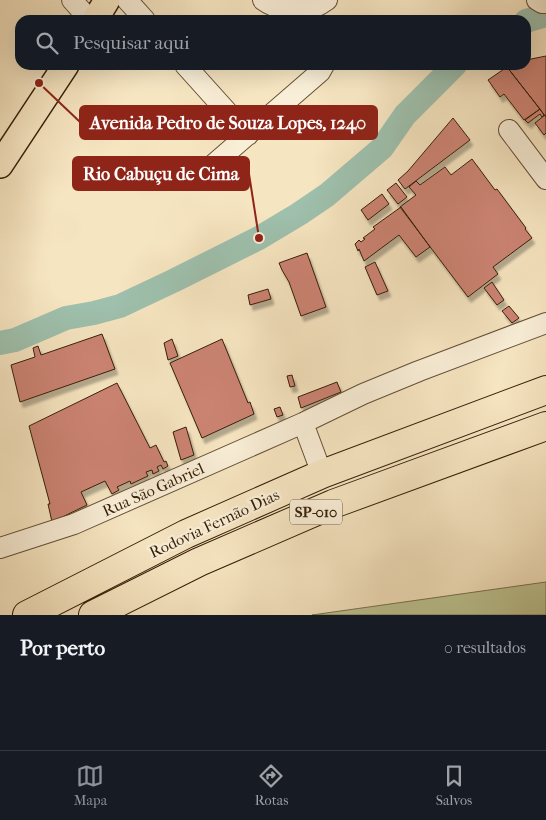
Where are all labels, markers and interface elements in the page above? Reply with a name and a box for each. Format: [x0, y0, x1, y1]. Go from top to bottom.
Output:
search box [15, 15, 531, 70]
icon: search [33, 29, 61, 57]
text: Pesquisar aqui [73, 32, 190, 54]
callout: Avenida Pedro de Souza Lopes, 1240 [80, 106, 377, 139]
text: Avenida Pedro de Souza Lopes, 1240 [89, 113, 366, 134]
callout: Rio Cabuçu de Cima [73, 157, 249, 190]
text: Rio Cabuçu de Cima [83, 164, 240, 185]
street label: Rua São Gabriel [99, 458, 207, 520]
street label: Rodovia Fernão Dias [146, 485, 282, 562]
road number: SP-010 [290, 500, 342, 524]
text: Por perto [20, 636, 105, 660]
text: 0 resultados [444, 638, 526, 657]
tab: Mapa [74, 762, 107, 809]
tab: Rotas [255, 762, 288, 809]
tab: Salvos [436, 762, 472, 809]

